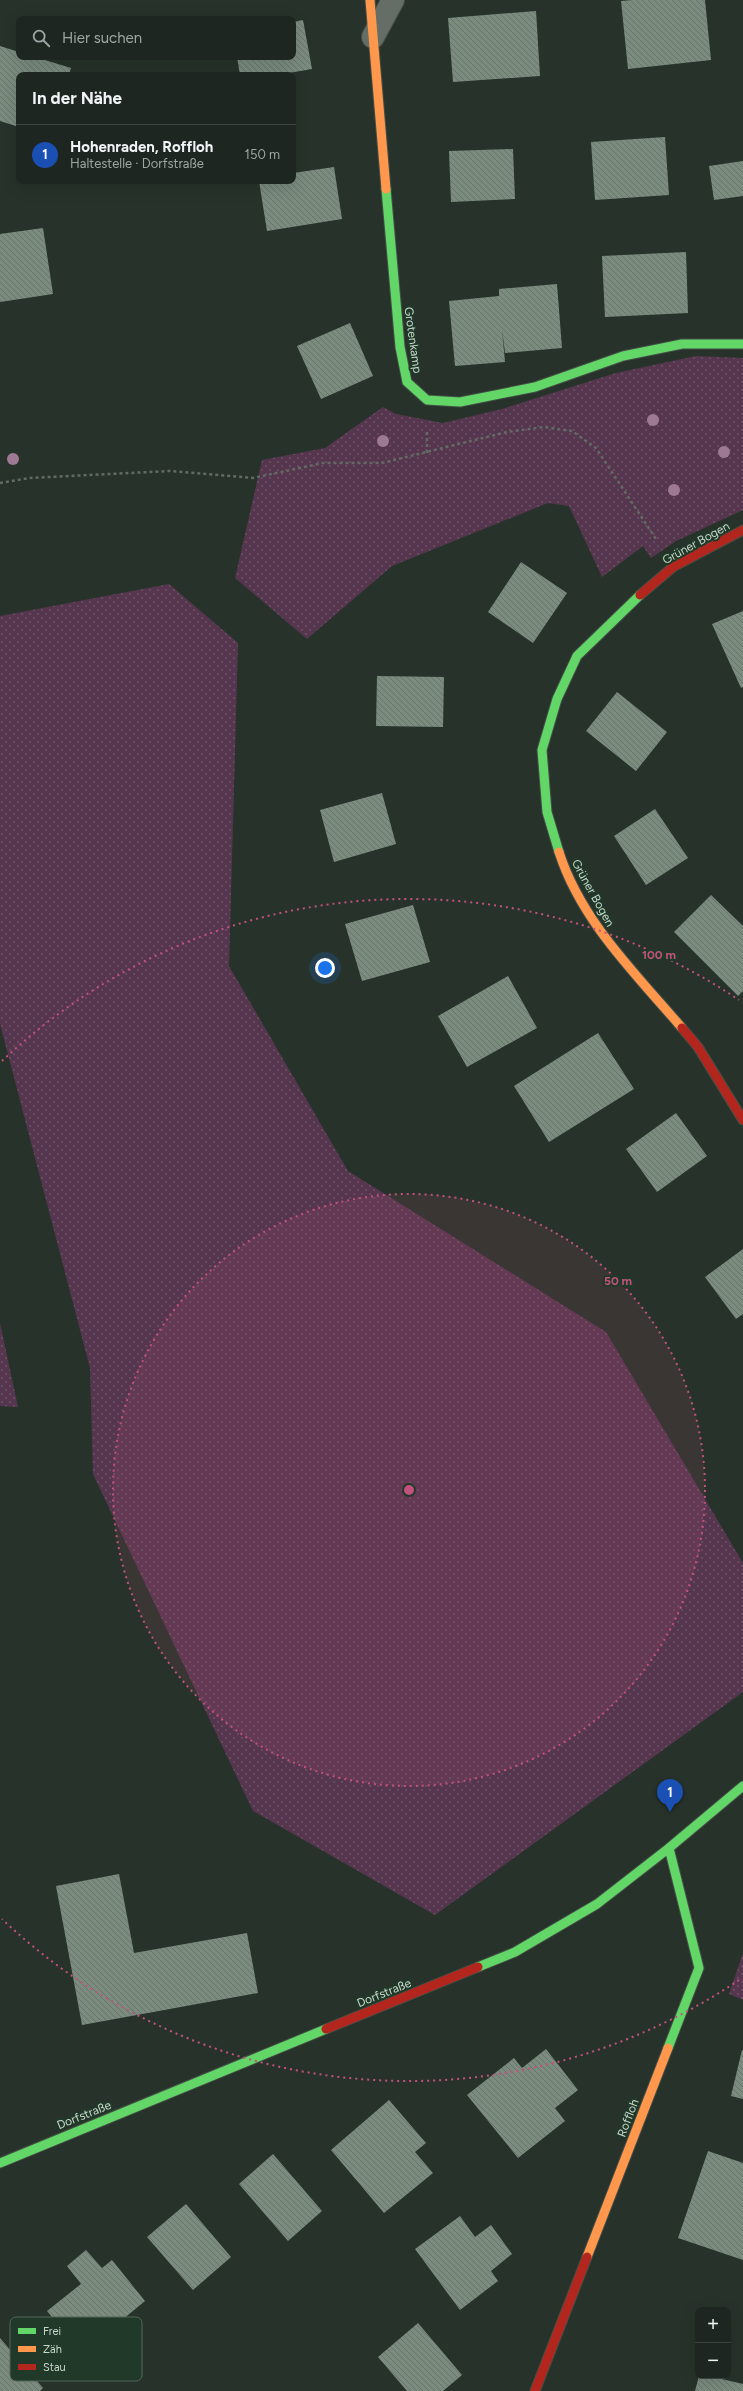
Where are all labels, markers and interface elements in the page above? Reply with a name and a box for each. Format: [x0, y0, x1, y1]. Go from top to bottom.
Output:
search box [16, 16, 296, 60]
icon: search [30, 27, 52, 49]
text: Hier suchen [62, 29, 142, 47]
text: In der Nähe [32, 88, 122, 108]
text: Hohenraden, Roffloh [70, 138, 213, 156]
text: 1 [42, 147, 48, 162]
text: 150 m [245, 147, 280, 162]
text: Haltestelle · Dorfstraße [70, 156, 204, 171]
street label: Grotenkamp [401, 306, 425, 374]
street label: Grüner Bogen [660, 519, 732, 567]
street label: Grüner Bogen [569, 857, 617, 929]
text: 100 m [642, 948, 676, 962]
your location [315, 958, 335, 978]
text: 50 m [604, 1274, 632, 1288]
centre of rings [402, 1483, 416, 1497]
pin: 1 [657, 1779, 683, 1812]
street label: Dorfstraße [355, 1976, 414, 2010]
street label: Roffloh [614, 2097, 642, 2139]
street label: Dorfstraße [55, 2098, 114, 2132]
map controls [695, 2307, 731, 2379]
button: + [695, 2307, 731, 2343]
legend [10, 2317, 142, 2381]
text: Frei [43, 2325, 61, 2338]
text: Zäh [43, 2343, 62, 2356]
button: − [695, 2343, 731, 2379]
text: Stau [43, 2361, 66, 2374]

